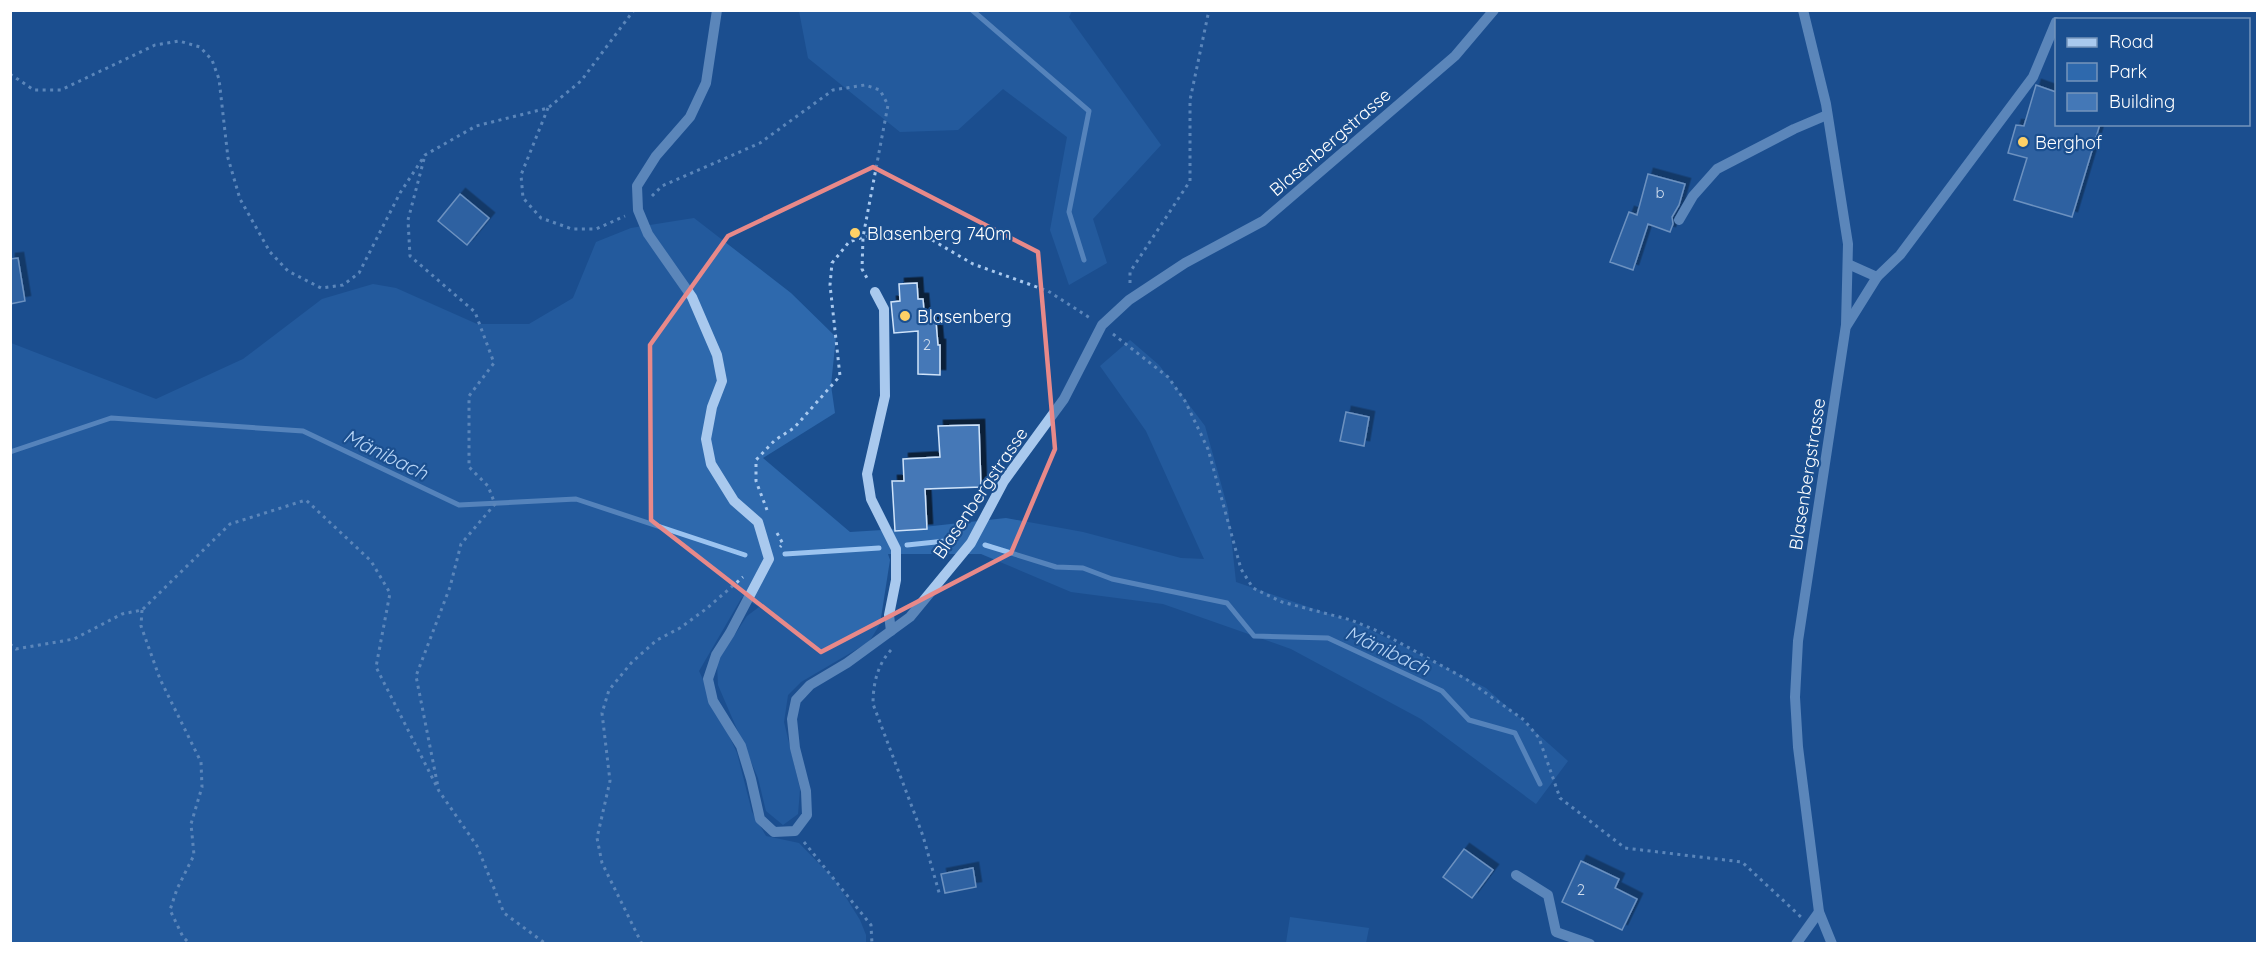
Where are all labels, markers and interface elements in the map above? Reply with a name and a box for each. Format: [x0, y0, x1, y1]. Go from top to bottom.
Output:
legend [2055, 18, 2250, 126]
text: Road [2109, 30, 2154, 53]
text: Park [2109, 60, 2147, 83]
street label: Blasenbergstrasse [1264, 83, 1396, 201]
text: Building [2109, 90, 2175, 113]
place label: Berghof [2035, 131, 2103, 154]
marker: Berghof [2016, 135, 2030, 149]
house number: b [1655, 183, 1665, 202]
place label: Blasenberg 740m [867, 222, 1012, 245]
marker: Blasenberg 740m [848, 226, 862, 240]
place label: Blasenberg [917, 305, 1012, 328]
marker: Blasenberg [898, 309, 912, 323]
house number: 2 [923, 335, 931, 354]
street label: Blasenbergstrasse [1784, 396, 1830, 552]
water label: Mänibach [340, 423, 433, 485]
street label: Blasenbergstrasse [927, 423, 1033, 563]
water label: Mänibach [1342, 620, 1435, 681]
house number: 2 [1577, 880, 1585, 899]

